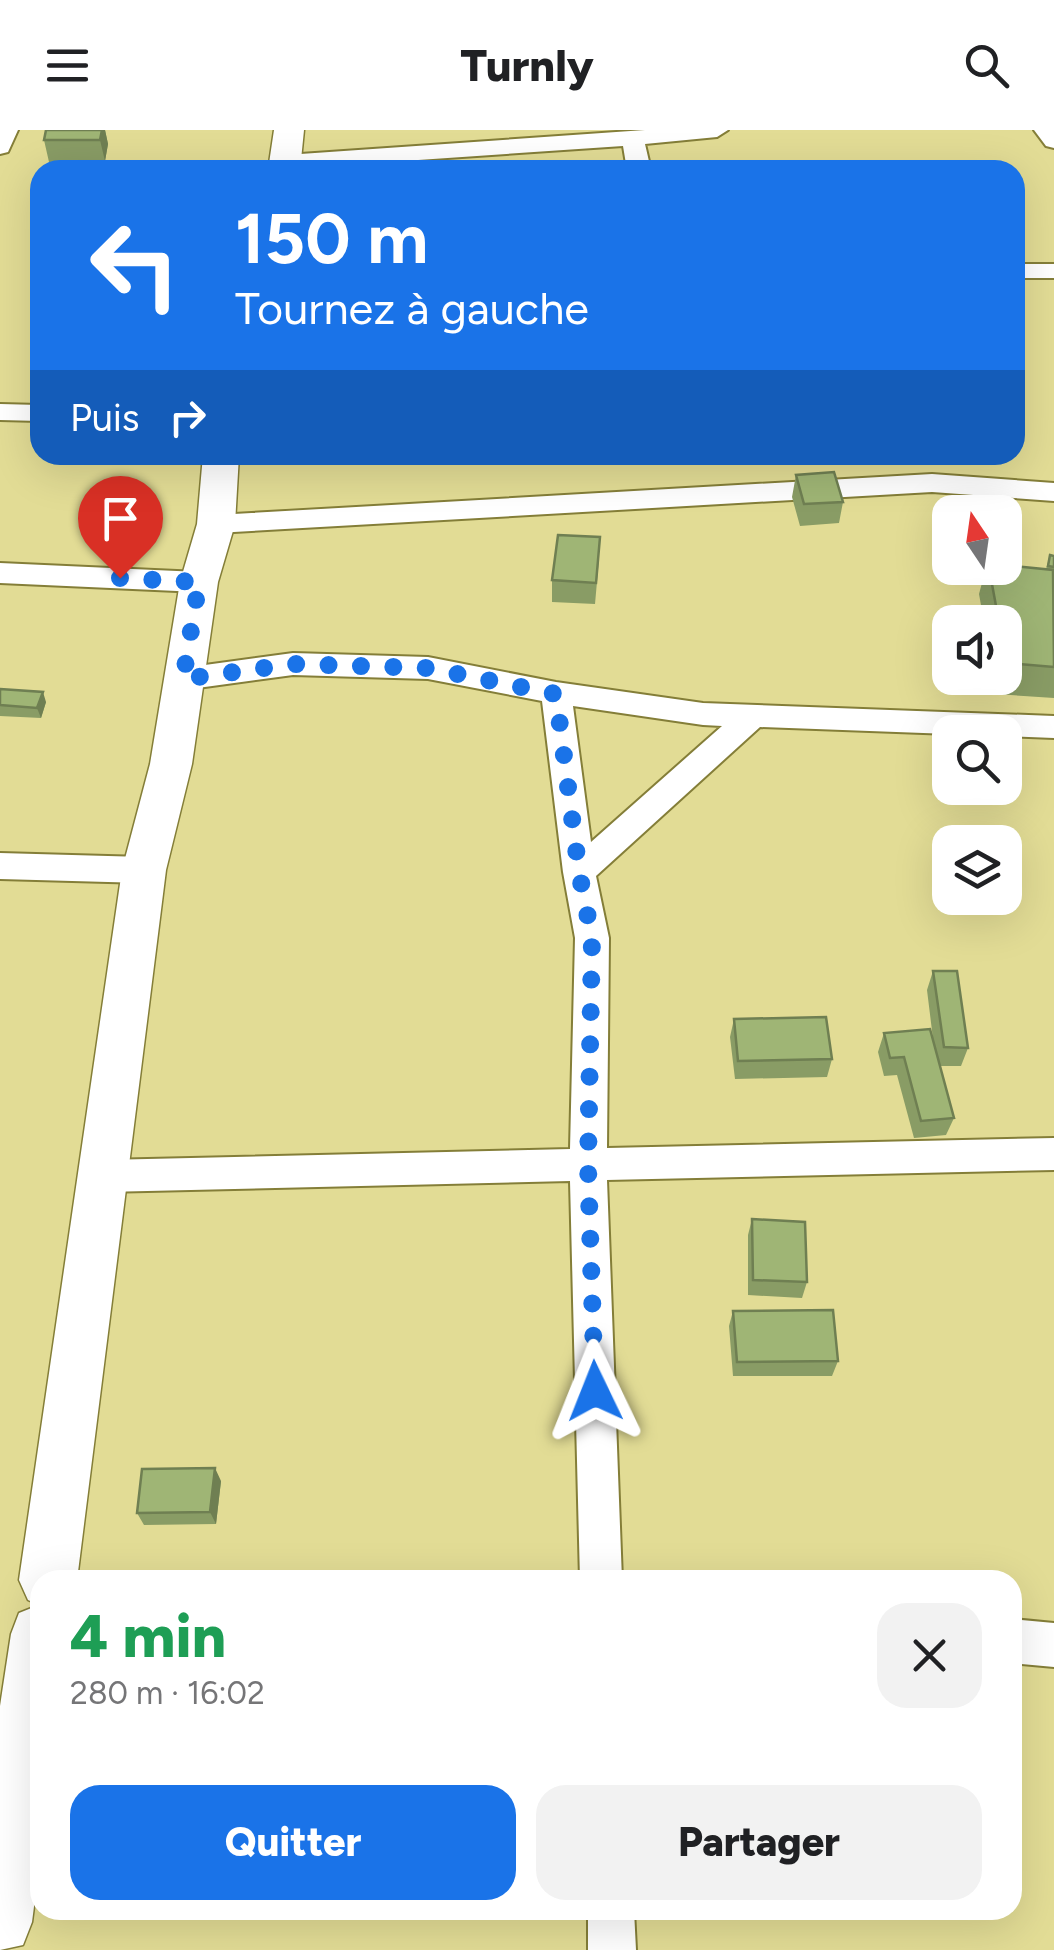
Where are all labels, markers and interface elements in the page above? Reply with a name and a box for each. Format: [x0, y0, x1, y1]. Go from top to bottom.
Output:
icon: menu [40, 38, 95, 93]
text: Turnly [460, 38, 594, 92]
icon: search [959, 38, 1014, 93]
text: 150 m [235, 196, 428, 281]
icon: left [70, 200, 200, 330]
text: Tournez à gauche [235, 281, 589, 335]
icon: right [160, 390, 215, 445]
text: Puis [70, 395, 140, 441]
pin [78, 476, 163, 579]
icon: arrive [93, 491, 148, 546]
north arrow [932, 495, 1022, 585]
map controls [932, 495, 1022, 915]
button: sound [932, 605, 1022, 695]
button: search [932, 715, 1022, 805]
button: layers [932, 825, 1022, 915]
position arrow [543, 1339, 647, 1443]
text: 4 min [70, 1600, 226, 1672]
button: close [877, 1603, 982, 1708]
text: 280 m · 16:02 [70, 1674, 265, 1712]
button: Quitter [70, 1785, 516, 1900]
button: Partager [536, 1785, 982, 1900]

